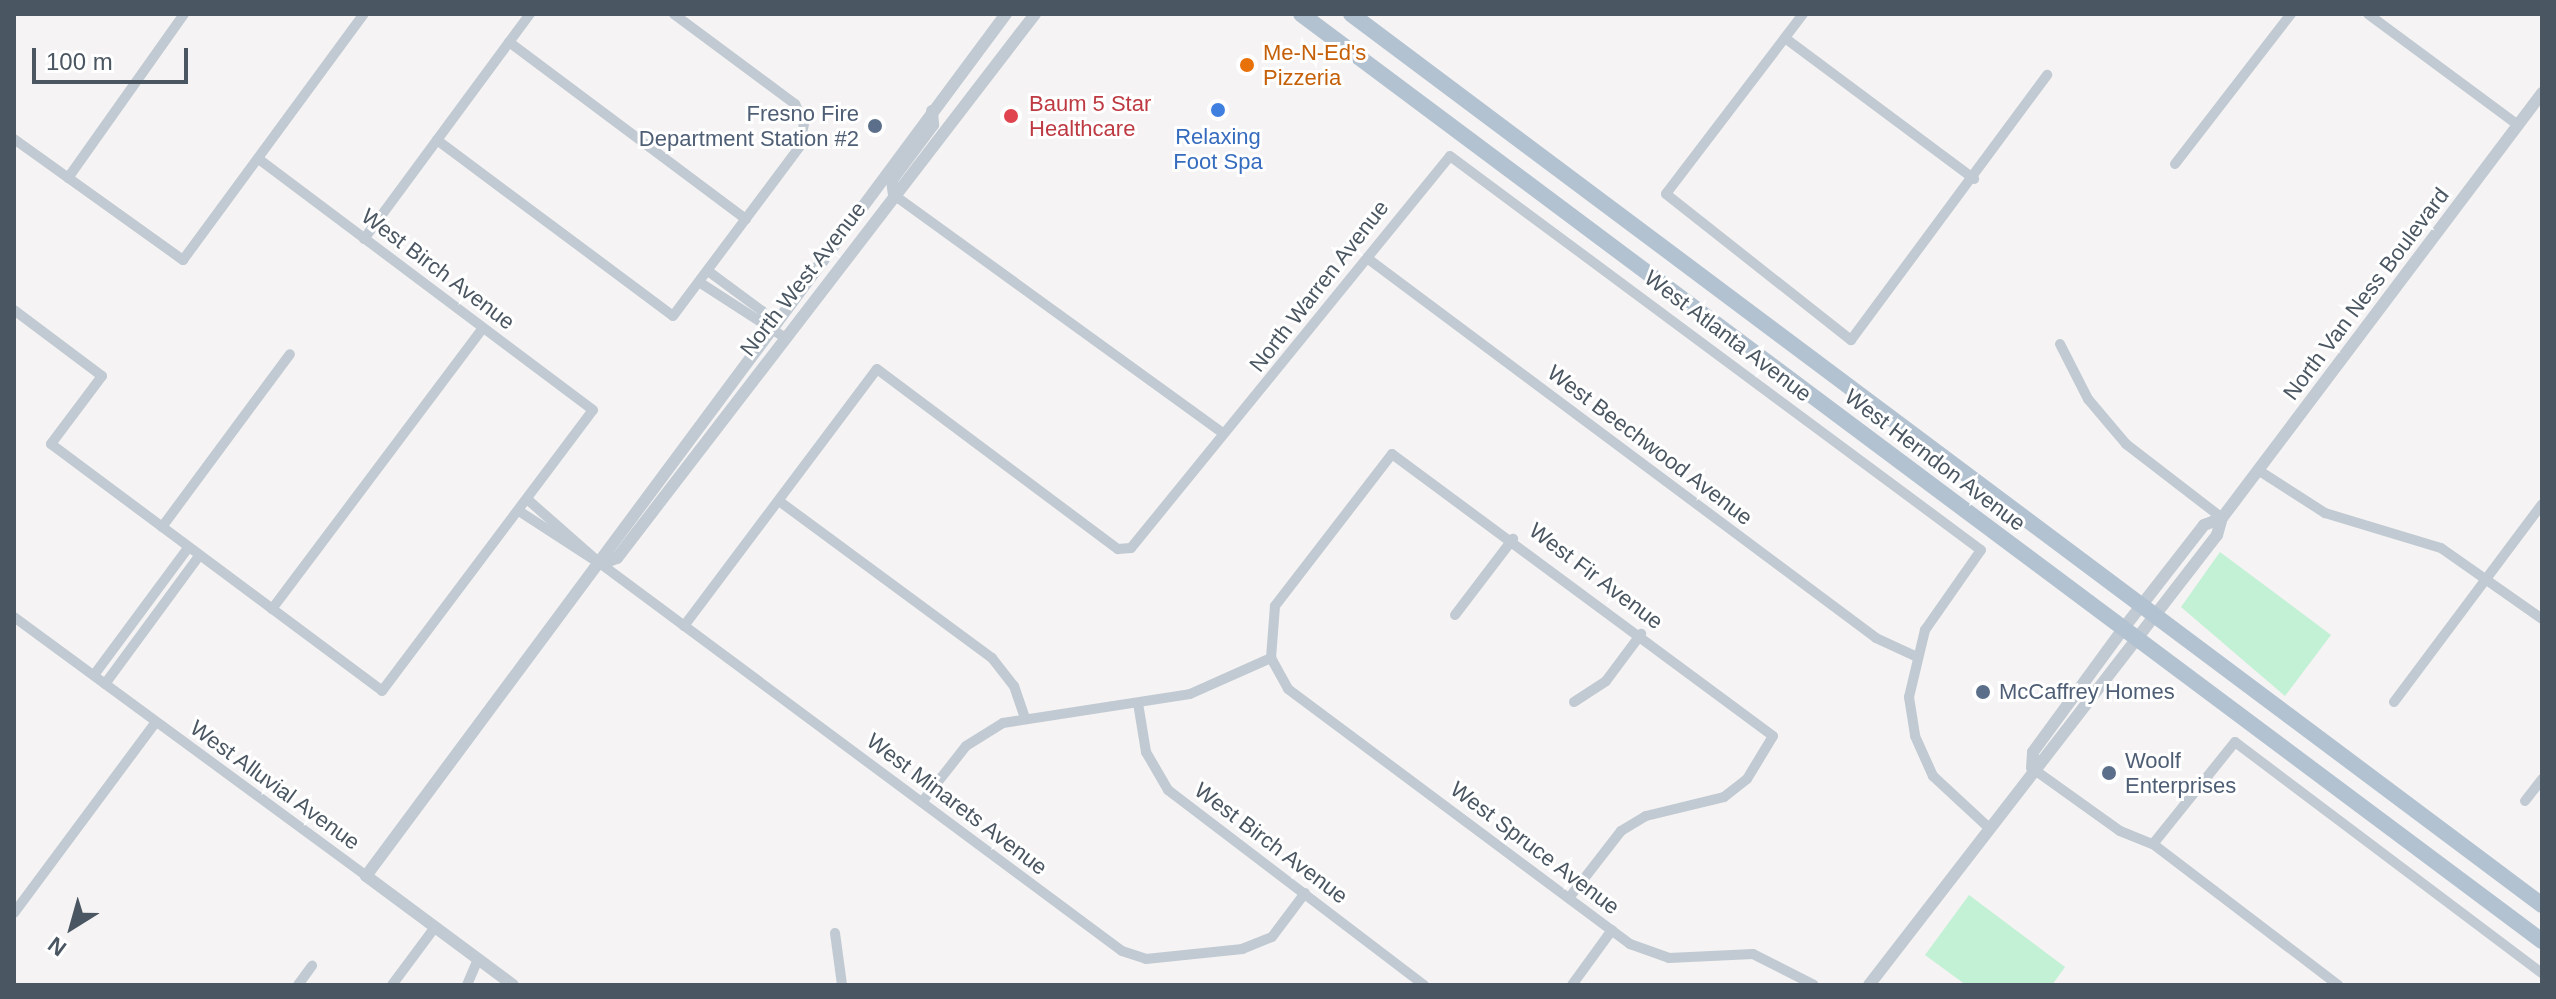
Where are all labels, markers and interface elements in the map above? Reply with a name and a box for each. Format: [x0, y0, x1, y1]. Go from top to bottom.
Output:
scale bar [36, 32, 192, 82]
place label: Me-N-Ed's Pizzeria [1263, 39, 1366, 90]
text: 100 m [46, 48, 113, 75]
marker: Me-N-Ed's Pizzeria [1238, 56, 1256, 74]
place label: Baum 5 Star Healthcare [1029, 90, 1151, 142]
place label: Fresno Fire Department Station #2 [639, 100, 859, 152]
marker: Relaxing Foot Spa [1209, 101, 1227, 119]
marker: Baum 5 Star Healthcare [1000, 105, 1022, 127]
marker: Fresno Fire Department Station #2 [866, 117, 884, 135]
place label: Relaxing Foot Spa [1173, 123, 1263, 174]
street label: North Van Ness Boulevard [2278, 183, 2454, 405]
street label: North Warren Avenue [1243, 195, 1395, 377]
street label: North West Avenue [734, 196, 872, 362]
street label: West Birch Avenue [356, 202, 520, 336]
street label: West Atlanta Avenue [1638, 264, 1818, 408]
street label: West Beechwood Avenue [1542, 359, 1758, 531]
street label: West Herndon Avenue [1839, 383, 2031, 537]
street label: West Fir Avenue [1523, 517, 1669, 635]
place label: McCaffrey Homes [1999, 679, 2175, 705]
marker: McCaffrey Homes [1974, 683, 1992, 701]
street label: West Alluvial Avenue [184, 714, 366, 856]
street label: West Minarets Avenue [861, 727, 1053, 881]
place label: Woolf Enterprises [2125, 747, 2236, 798]
marker: Woolf Enterprises [2100, 764, 2118, 782]
street label: West Birch Avenue [1189, 776, 1353, 910]
street label: West Spruce Avenue [1445, 776, 1625, 920]
north arrow [32, 887, 112, 967]
text: N [43, 932, 71, 961]

